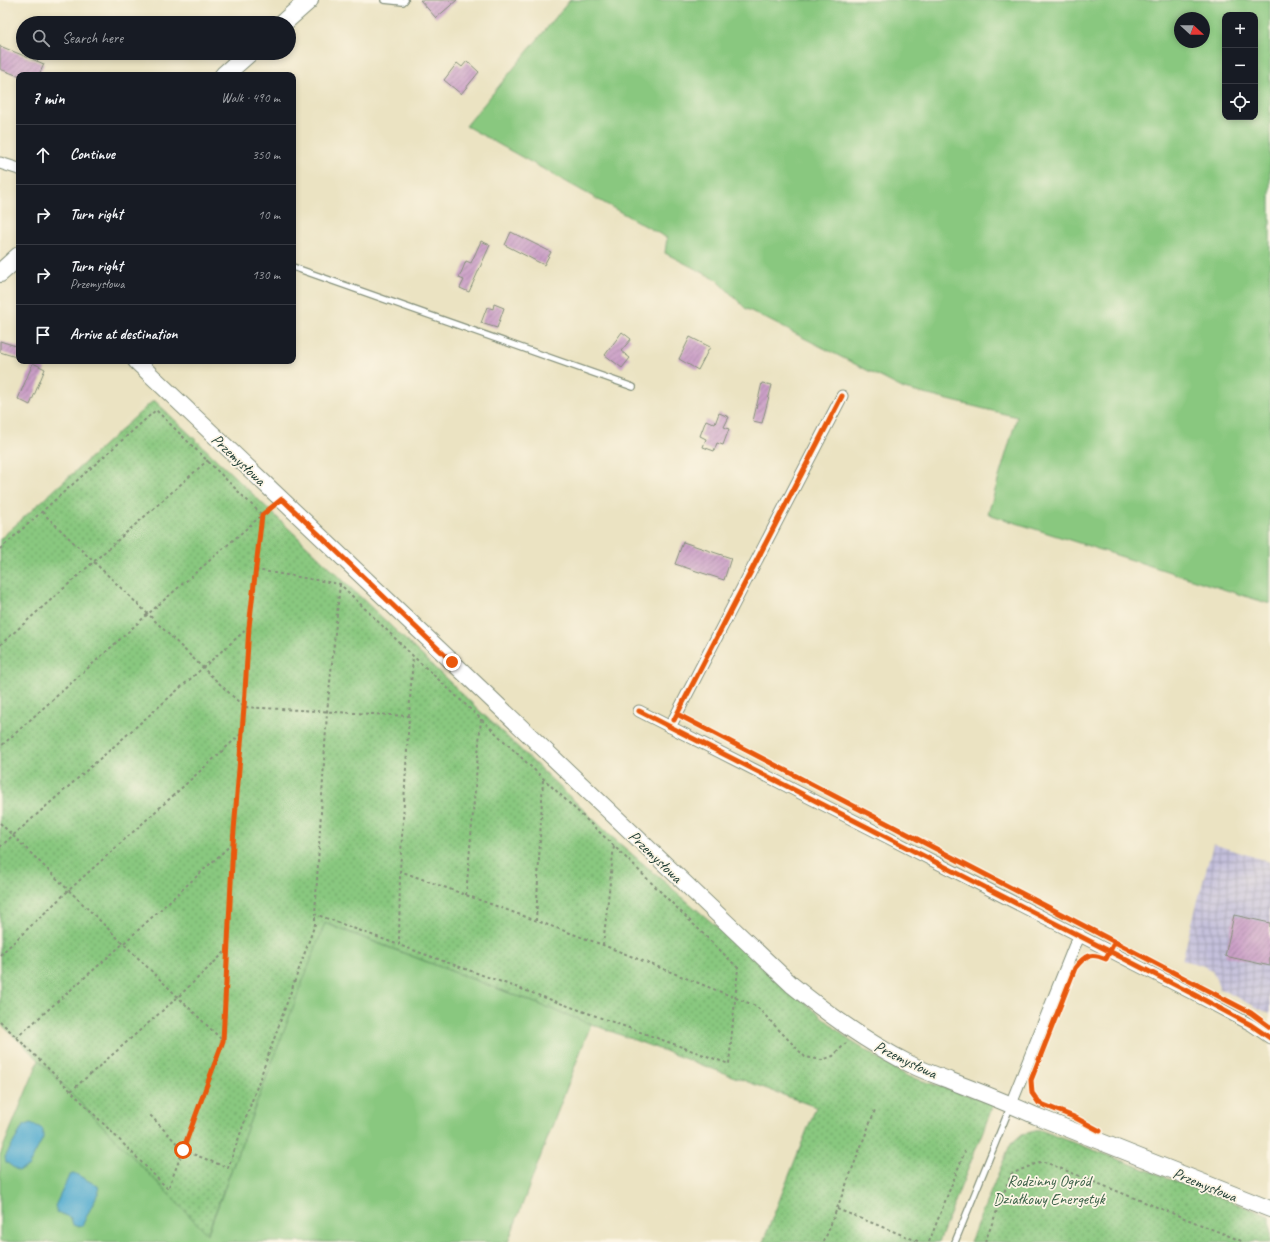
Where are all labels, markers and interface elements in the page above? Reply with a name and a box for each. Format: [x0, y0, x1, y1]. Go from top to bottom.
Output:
north arrow [1174, 12, 1210, 48]
map controls [1222, 12, 1258, 120]
button: + [1222, 12, 1258, 48]
search box [16, 16, 296, 60]
icon: search [30, 27, 52, 49]
text: Search here [62, 29, 123, 48]
button: − [1222, 48, 1258, 84]
button: locate [1222, 84, 1258, 120]
text: 7 min [32, 88, 65, 109]
text: Walk · 490 m [221, 90, 280, 106]
icon: ahead [32, 144, 54, 166]
text: Continue [70, 145, 115, 164]
text: 350 m [252, 147, 280, 163]
icon: right [32, 204, 54, 226]
text: Turn right [70, 205, 123, 224]
text: 10 m [258, 207, 280, 223]
text: Turn right [70, 257, 123, 276]
icon: right [32, 264, 54, 286]
text: 130 m [252, 267, 280, 283]
text: Przemysłowa [70, 276, 125, 292]
icon: arrive [32, 324, 54, 346]
text: Arrive at destination [70, 325, 177, 344]
street label: Przemysłowa [207, 430, 271, 491]
route end [443, 653, 461, 671]
street label: Przemysłowa [624, 826, 688, 888]
street label: Przemysłowa [871, 1036, 942, 1084]
route start [174, 1141, 192, 1159]
street label: Przemysłowa [1170, 1163, 1241, 1207]
park label: Rodzinny Ogród Działkowy Energetyk [993, 1171, 1106, 1209]

